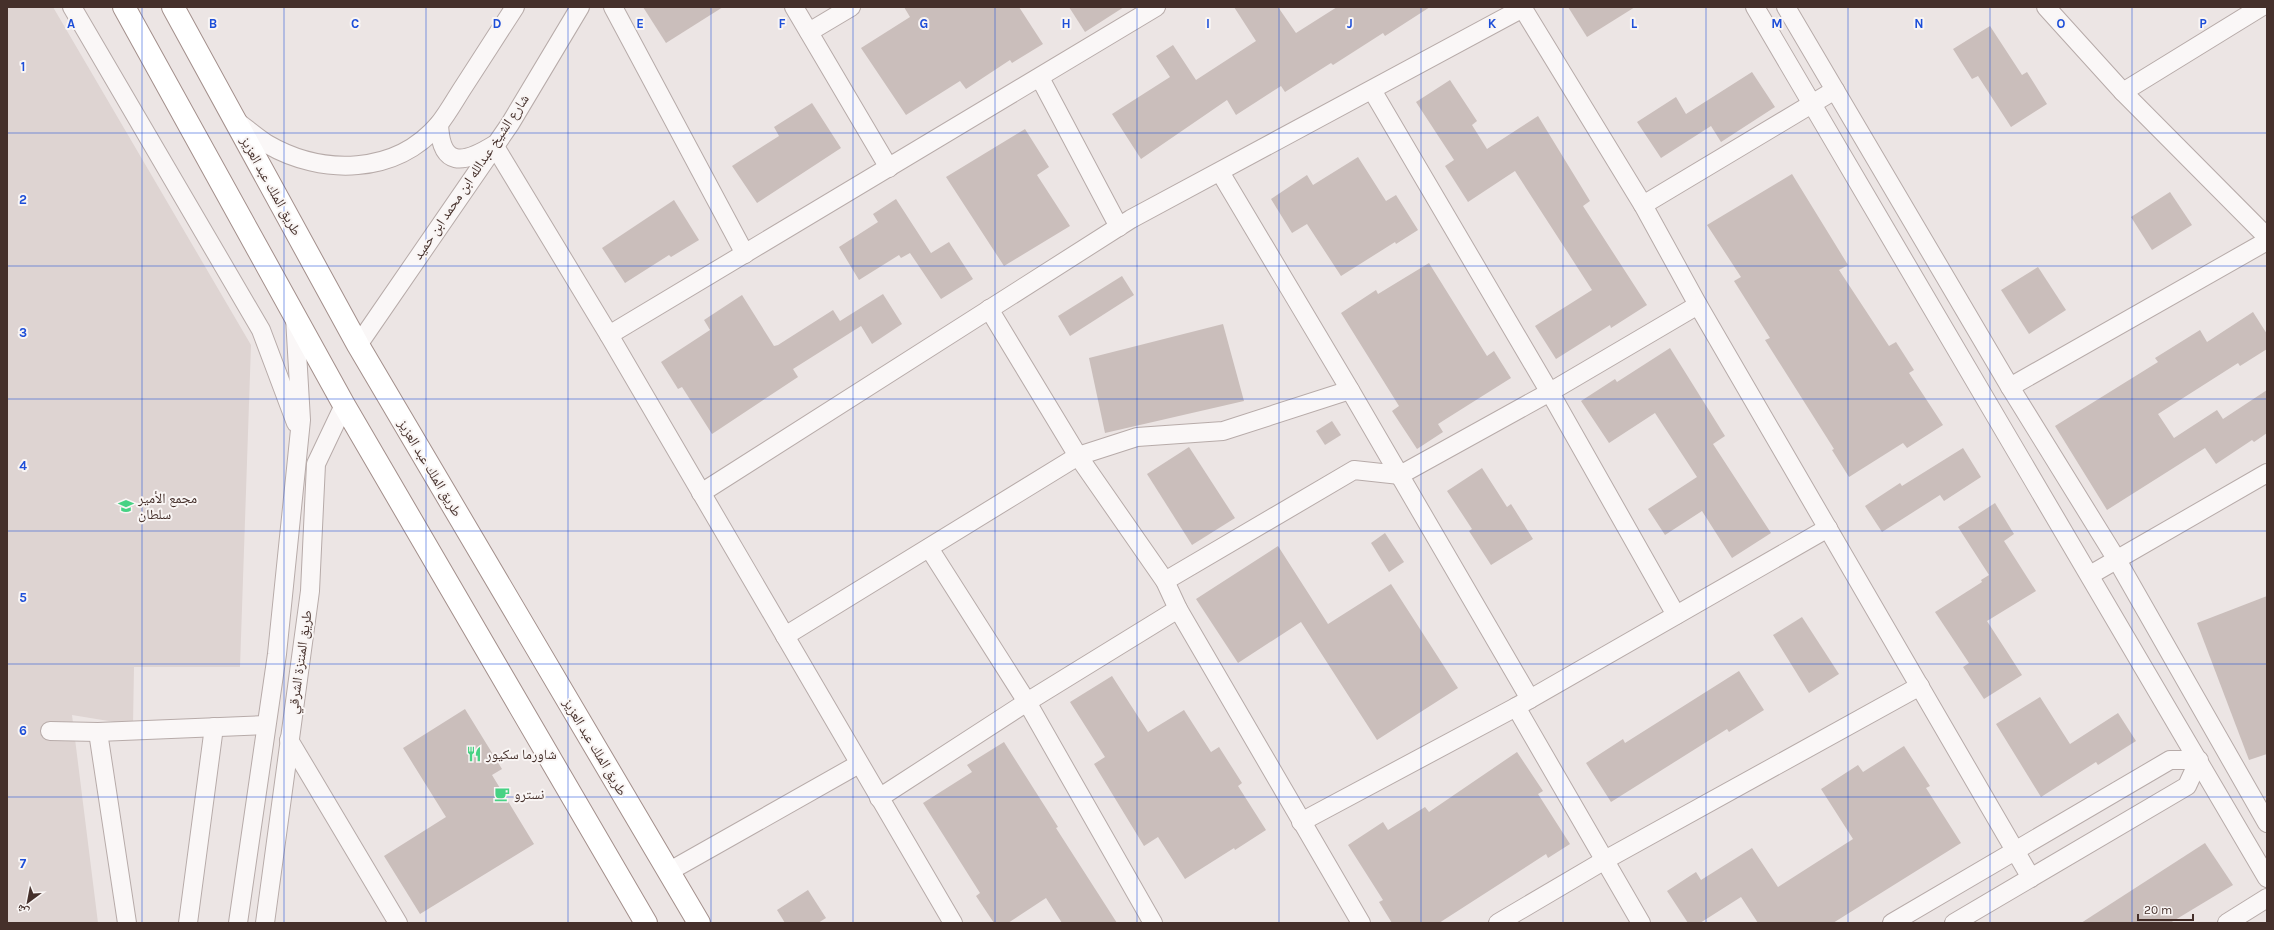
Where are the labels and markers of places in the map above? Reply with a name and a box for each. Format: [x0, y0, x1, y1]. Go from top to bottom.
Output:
place label: مجمع الأمير سلطان [137, 490, 197, 523]
school or university icon: مجمع الأمير سلطان [117, 497, 135, 515]
restaurant icon: شاورما سكيور [465, 745, 483, 763]
place label: شاورما سكيور [485, 746, 557, 763]
cafe icon: نسترو [493, 785, 511, 803]
place label: نسترو [514, 786, 545, 803]

